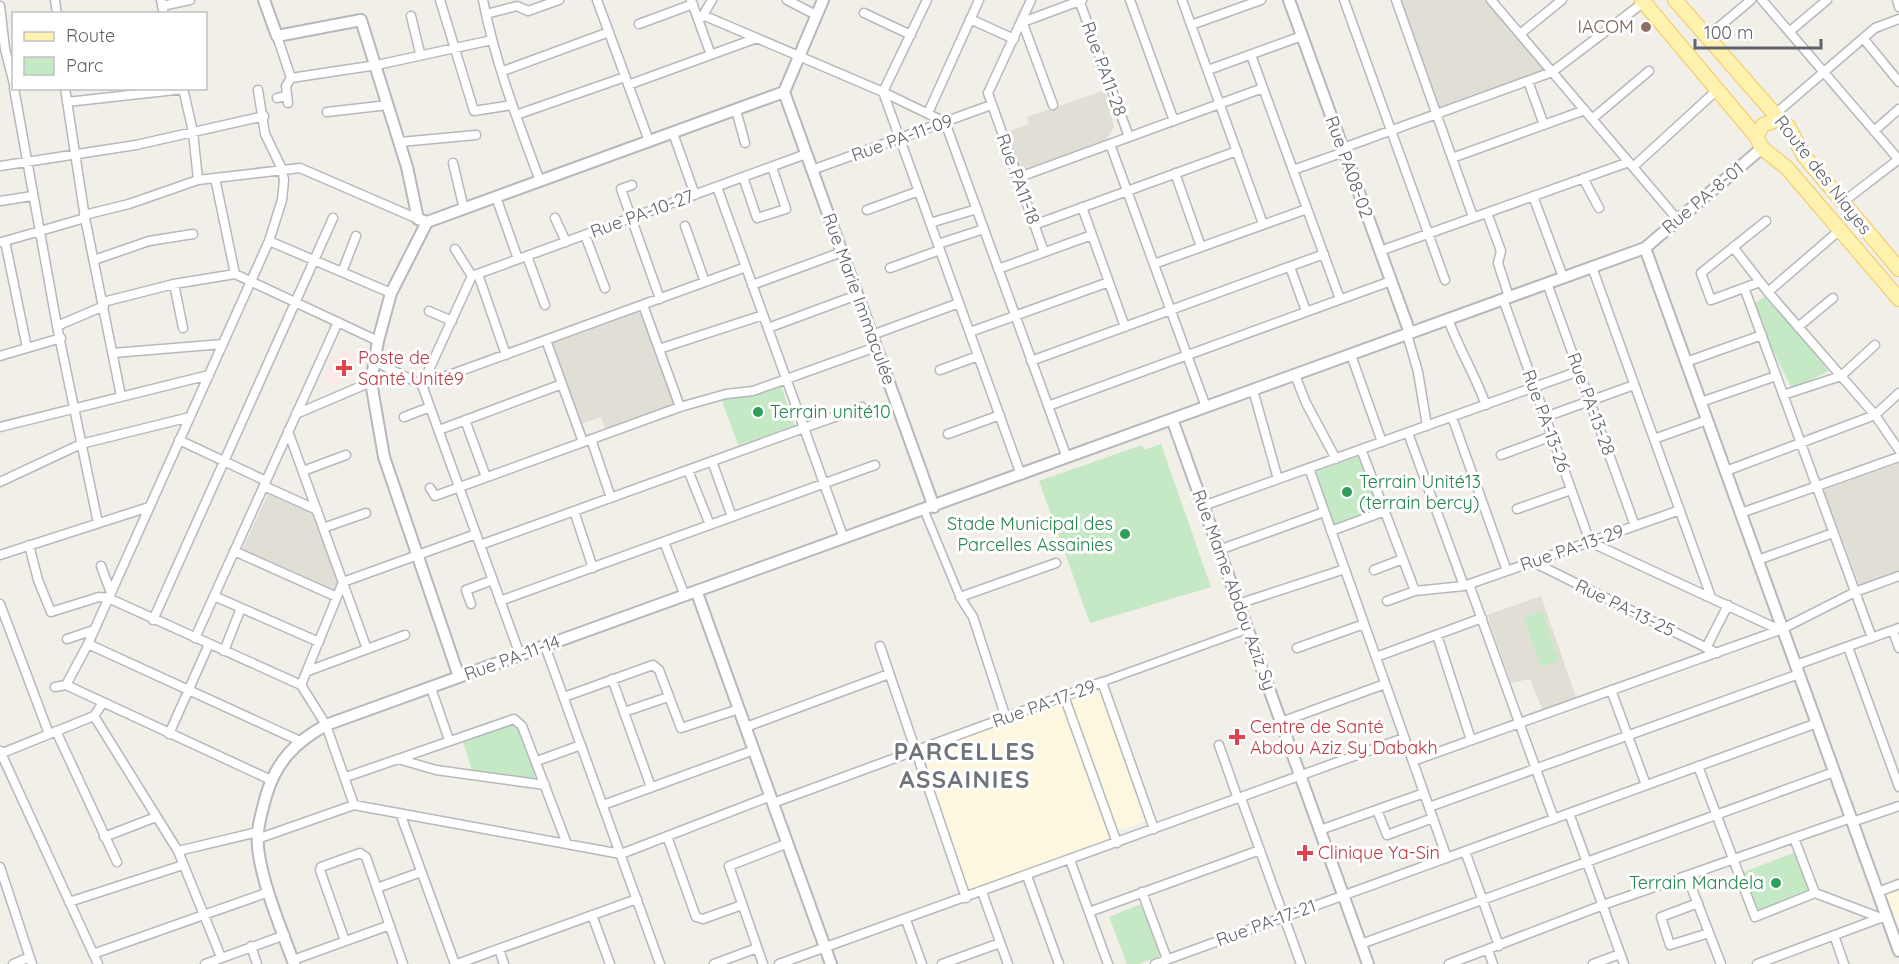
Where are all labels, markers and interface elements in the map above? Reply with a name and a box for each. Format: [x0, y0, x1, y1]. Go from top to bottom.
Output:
legend [12, 12, 207, 90]
scale bar [1695, 12, 1821, 50]
place label: IACOM [1578, 15, 1634, 38]
street label: Rue PA11-28 [1077, 18, 1132, 119]
marker: IACOM [1639, 20, 1653, 34]
text: 100 m [1704, 21, 1753, 44]
text: Route [66, 24, 115, 47]
text: Parc [66, 54, 103, 77]
street label: Rue PA-11-09 [848, 109, 956, 166]
street label: Route des Niayes [1770, 110, 1877, 239]
street label: Rue PA08-02 [1320, 113, 1379, 221]
street label: Rue PA11-18 [991, 130, 1045, 227]
street label: Rue PA-8-01 [1657, 157, 1748, 239]
street label: Rue PA-10-27 [587, 184, 697, 243]
street label: Rue Marie Immaculée [818, 210, 901, 388]
place label: Poste de Santé Unité9 [358, 346, 464, 390]
street label: Rue PA-13-28 [1562, 349, 1621, 458]
marker: Poste de Santé Unité9 [335, 359, 353, 377]
street label: Rue PA-13-26 [1517, 366, 1576, 476]
place label: Terrain unité10 [770, 400, 891, 423]
marker: Terrain unité10 [751, 405, 765, 419]
place label: Terrain Unité13 (terrain bercy) [1359, 470, 1481, 514]
marker: Terrain Unité13 (terrain bercy) [1340, 485, 1354, 499]
street label: Rue Mame Abdou Aziz Sy [1187, 486, 1282, 693]
place label: Stade Municipal des Parcelles Assainies [947, 512, 1113, 556]
street label: Rue PA-13-29 [1517, 519, 1627, 576]
marker: Stade Municipal des Parcelles Assainies [1118, 527, 1132, 541]
street label: Rue PA-13-25 [1572, 574, 1679, 642]
street label: Rue PA-11-14 [461, 630, 563, 686]
street label: Rue PA-17-29 [989, 674, 1098, 733]
place label: Centre de Santé Abdou Aziz Sy Dabakh [1250, 715, 1438, 759]
marker: Centre de Santé Abdou Aziz Sy Dabakh [1228, 728, 1246, 746]
district label: PARCELLES ASSAINIES [894, 736, 1036, 794]
place label: Clinique Ya-Sin [1318, 841, 1440, 864]
marker: Clinique Ya-Sin [1296, 844, 1314, 862]
place label: Terrain Mandela [1629, 871, 1764, 894]
marker: Terrain Mandela [1769, 876, 1783, 890]
street label: Rue PA-17-21 [1213, 894, 1319, 951]

